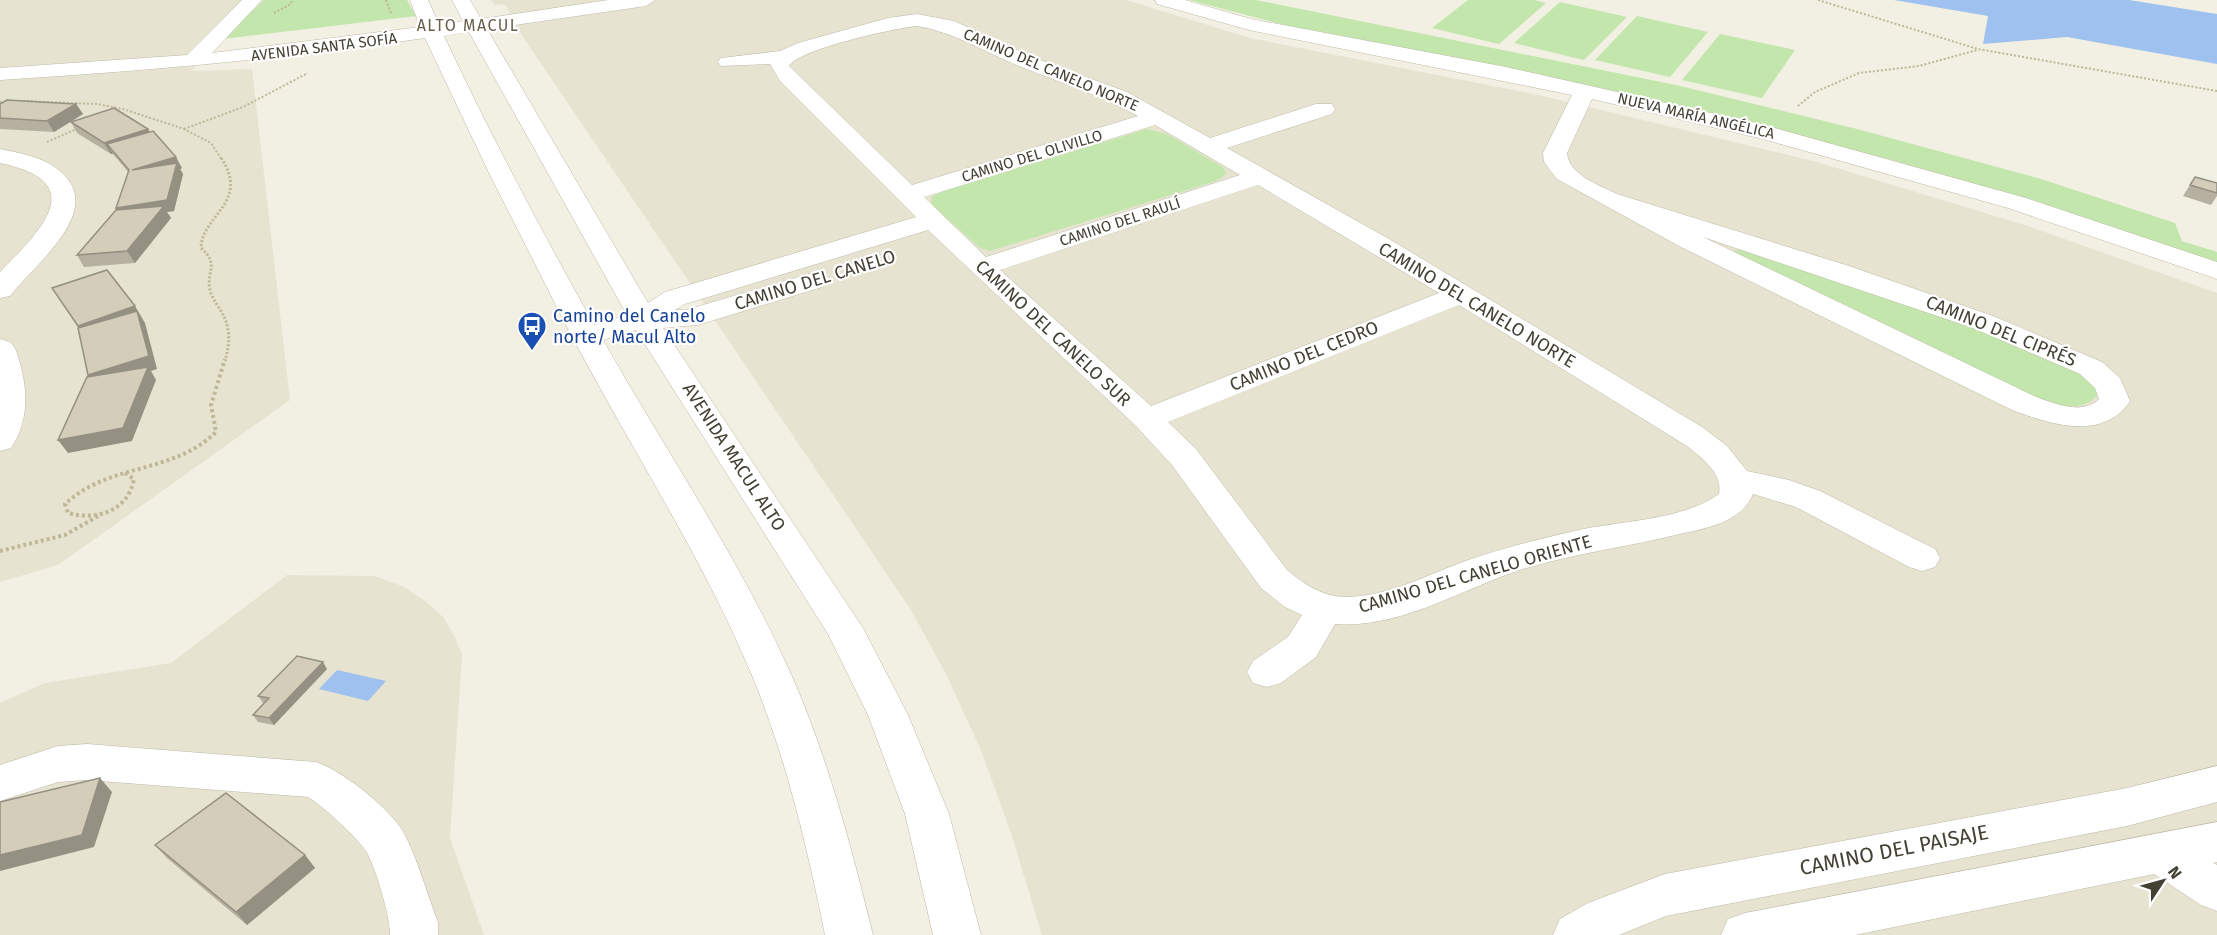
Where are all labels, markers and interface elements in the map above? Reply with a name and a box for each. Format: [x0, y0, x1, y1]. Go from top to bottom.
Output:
district label: ALTO MACUL [417, 16, 519, 35]
street label: CAMINO DEL CANELO NORTE [961, 25, 1141, 115]
street label: AVENIDA SANTA SOFÍA [250, 29, 398, 65]
street label: NUEVA MARÍA ANGÉLICA [1616, 89, 1777, 143]
street label: CAMINO DEL OLIVILLO [959, 126, 1105, 186]
street label: CAMINO DEL RAULÍ [1057, 194, 1183, 250]
street label: CAMINO DEL CANELO NORTE [1374, 237, 1580, 373]
street label: CAMINO DEL CANELO [732, 245, 898, 315]
street label: CAMINO DEL CANELO SUR [971, 255, 1135, 411]
street label: CAMINO DEL CIPRÉS [1923, 290, 2080, 371]
place label: Camino del Canelo norte/ Macul Alto [553, 305, 705, 348]
bus stop icon: Camino del Canelo norte/ Macul Alto [516, 310, 548, 352]
street label: CAMINO DEL CEDRO [1226, 316, 1382, 396]
street label: AVENIDA MACUL ALTO [678, 379, 790, 535]
street label: CAMINO DEL CANELO ORIENTE [1356, 530, 1594, 618]
street label: CAMINO DEL PAISAJE [1797, 819, 1991, 881]
north arrow [2133, 851, 2193, 911]
text: N [2164, 863, 2186, 882]

